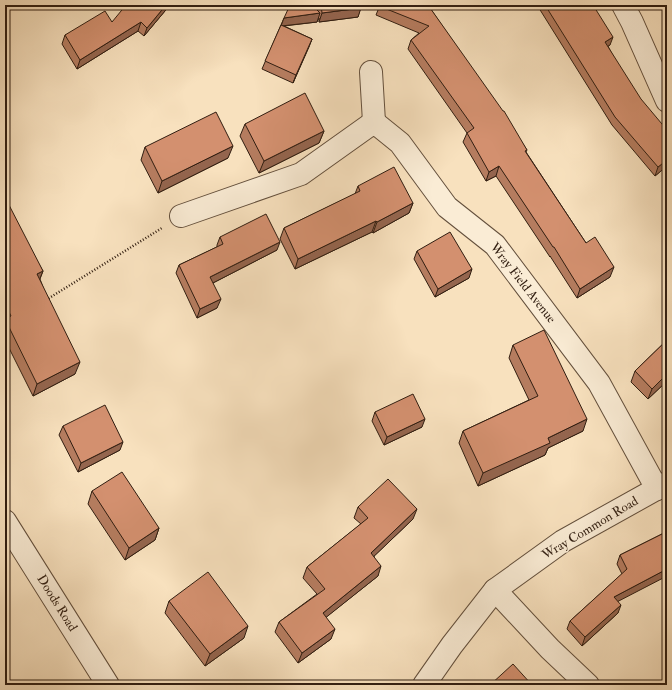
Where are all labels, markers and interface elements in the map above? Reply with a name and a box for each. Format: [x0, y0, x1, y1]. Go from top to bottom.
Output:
street label: Wray Field Avenue [485, 239, 560, 327]
street label: Wray Common Road [538, 493, 642, 564]
street label: Doods Road [33, 572, 81, 635]

